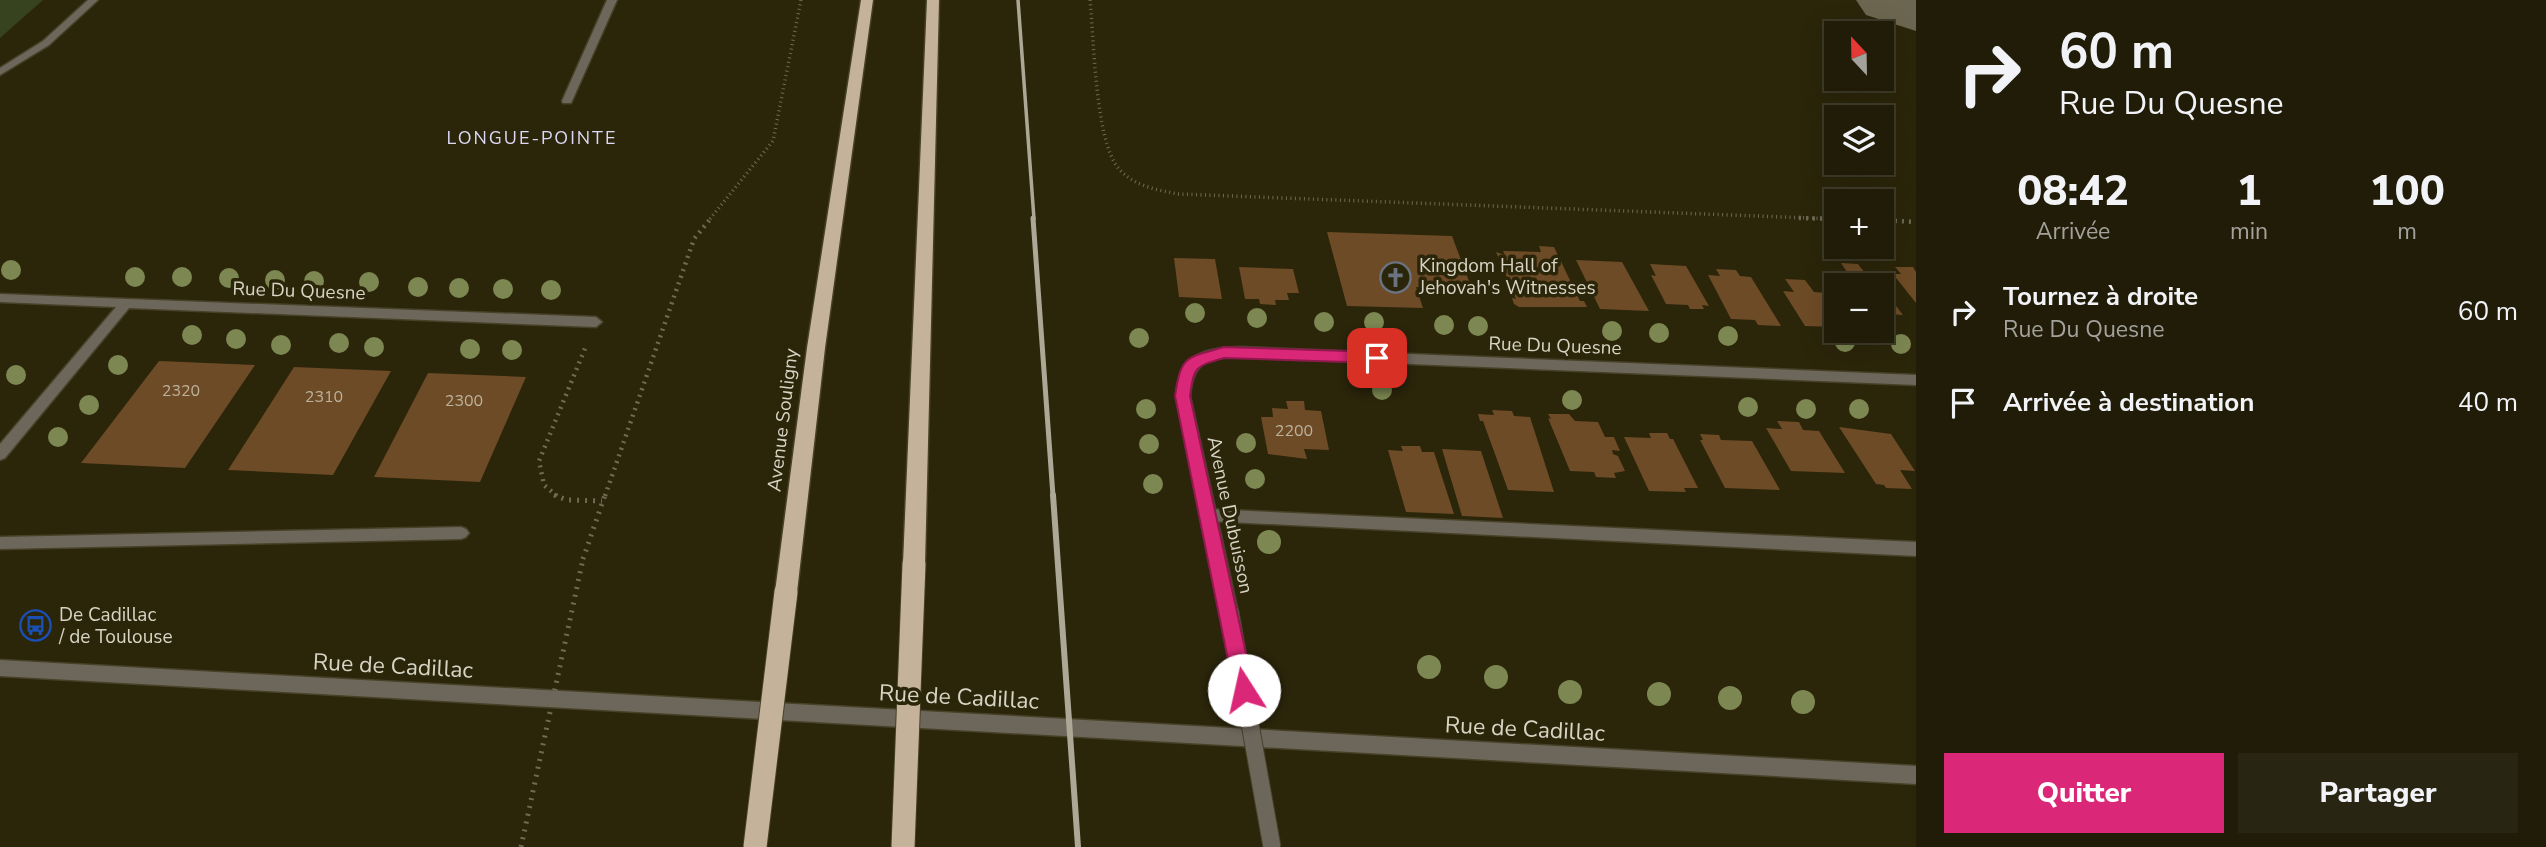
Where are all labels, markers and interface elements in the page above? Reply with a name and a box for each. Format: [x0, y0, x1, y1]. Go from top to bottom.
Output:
text: 60 m [2059, 18, 2174, 85]
north arrow [1824, 21, 1894, 91]
map controls [1824, 21, 1894, 343]
icon: right [1944, 28, 2035, 119]
text: Rue Du Quesne [2059, 82, 2284, 125]
button: layers [1824, 105, 1894, 175]
district label: LONGUE-POINTE [447, 126, 617, 150]
text: 08:42 [2017, 163, 2129, 220]
text: 1 [2236, 163, 2262, 220]
text: 100 [2369, 163, 2445, 220]
button: + [1824, 189, 1894, 259]
text: Arrivée [2036, 216, 2110, 247]
text: min [2230, 216, 2268, 247]
text: m [2397, 216, 2417, 247]
place label: Kingdom Hall of Jehovah's Witnesses [1418, 253, 1596, 301]
church icon: Kingdom Hall of Jehovah's Witnesses [1379, 260, 1413, 294]
button: − [1824, 273, 1894, 343]
street label: Rue Du Quesne [232, 276, 366, 306]
text: Tournez à droite [2003, 279, 2198, 314]
icon: right [1944, 293, 1982, 331]
text: 60 m [2458, 294, 2518, 329]
text: Rue Du Quesne [2003, 314, 2164, 345]
pin [1347, 328, 1407, 388]
street label: Rue Du Quesne [1488, 331, 1622, 361]
icon: arrive [1358, 339, 1396, 377]
street label: Avenue Souligny [761, 347, 805, 493]
house number: 2320 [162, 380, 200, 402]
icon: arrive [1944, 384, 1982, 422]
text: Arrivée à destination [2003, 385, 2254, 420]
text: 40 m [2458, 385, 2518, 420]
house number: 2310 [305, 386, 343, 408]
house number: 2300 [445, 390, 483, 412]
house number: 2200 [1275, 420, 1313, 442]
street label: Avenue Dubuisson [1201, 434, 1259, 596]
place label: De Cadillac / de Toulouse [58, 602, 173, 650]
bus stop icon: De Cadillac / de Toulouse [19, 609, 53, 643]
street label: Rue de Cadillac [312, 646, 474, 686]
position arrow [1207, 653, 1281, 727]
street label: Rue de Cadillac [878, 677, 1040, 717]
street label: Rue de Cadillac [1444, 709, 1606, 749]
button: Quitter [1944, 753, 2224, 833]
button: Partager [2238, 753, 2518, 833]

